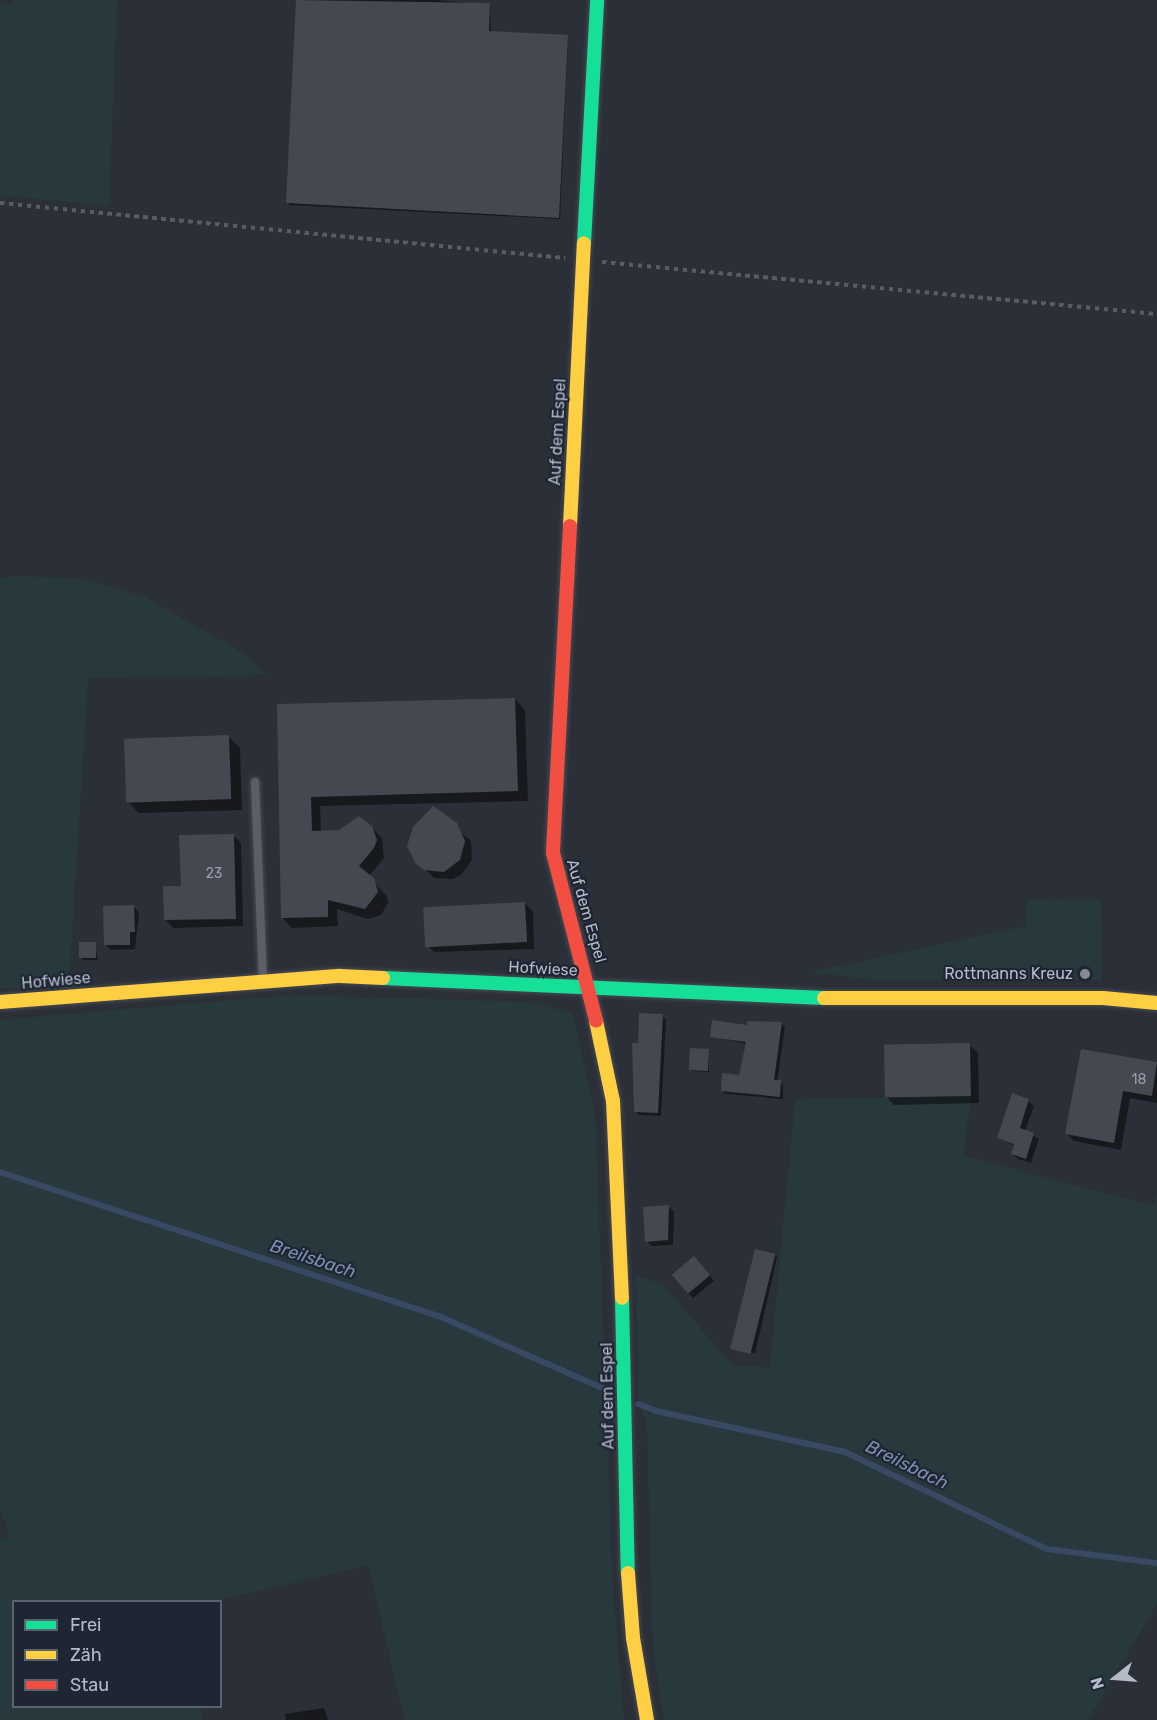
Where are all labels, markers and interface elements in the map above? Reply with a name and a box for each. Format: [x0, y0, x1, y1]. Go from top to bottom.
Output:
street label: Auf dem Espel [546, 378, 570, 486]
street label: Auf dem Espel [562, 857, 610, 965]
house number: 23 [206, 866, 222, 882]
street label: Hofwiese [508, 958, 578, 980]
place label: Rottmanns Kreuz [944, 964, 1073, 984]
marker: Rottmanns Kreuz [1078, 967, 1092, 981]
street label: Hofwiese [21, 968, 91, 994]
house number: 18 [1132, 1072, 1146, 1088]
water label: Breilsbach [267, 1235, 359, 1283]
street label: Auf dem Espel [597, 1342, 619, 1450]
water label: Breilsbach [862, 1436, 952, 1494]
legend [12, 1600, 222, 1708]
text: Frei [70, 1614, 101, 1636]
text: Zäh [70, 1644, 102, 1666]
north arrow [1085, 1648, 1145, 1708]
text: Stau [70, 1674, 109, 1696]
text: N [1087, 1675, 1108, 1692]

